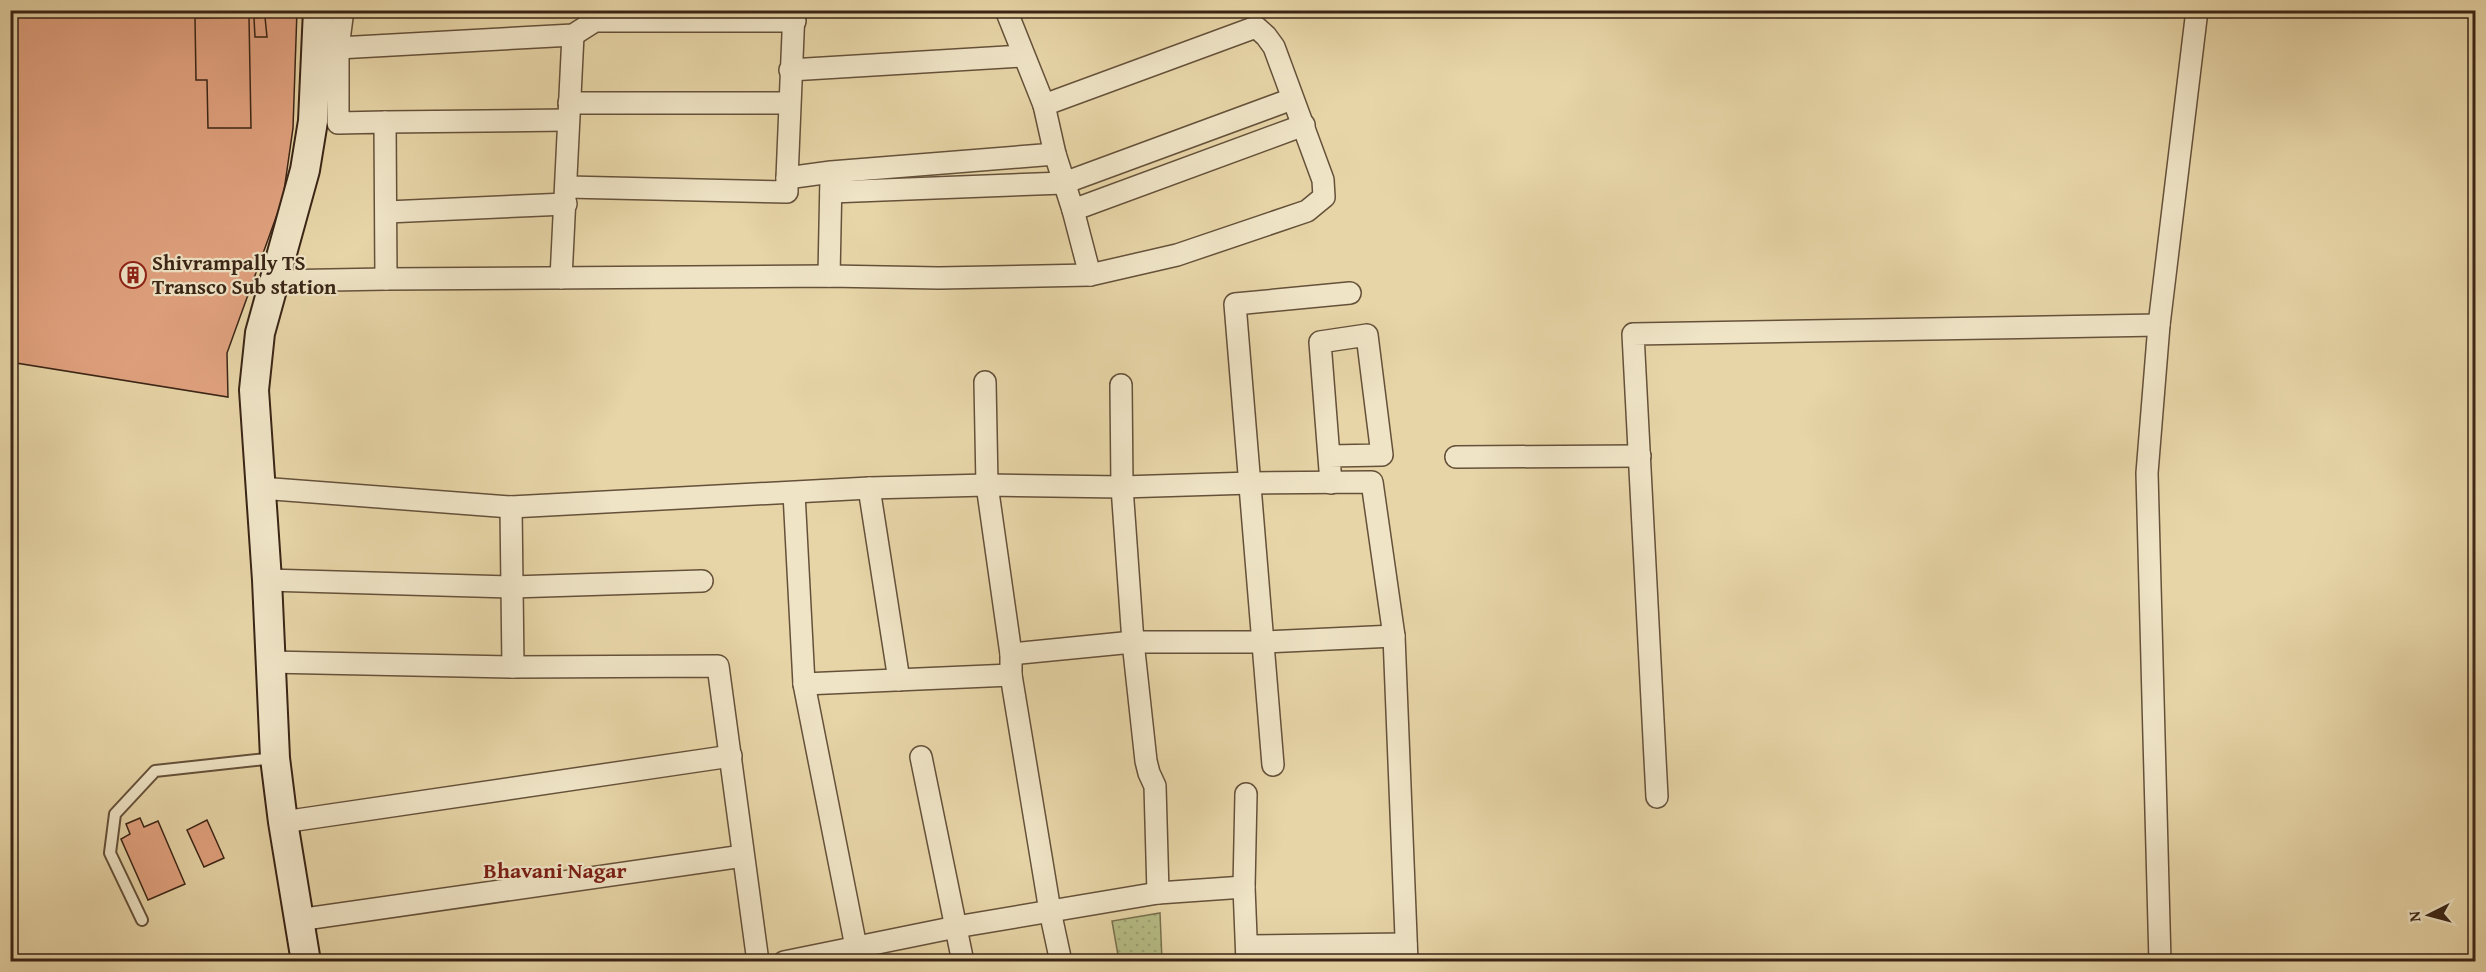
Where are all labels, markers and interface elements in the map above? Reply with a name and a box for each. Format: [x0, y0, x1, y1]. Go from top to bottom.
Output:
place label: Shivrampally TS Transco Sub station [152, 247, 337, 302]
building icon: Shivrampally TS Transco Sub station [118, 260, 148, 290]
district label: Bhavani Nagar [483, 854, 627, 886]
north arrow [2399, 885, 2459, 945]
text: N [2402, 910, 2427, 923]

